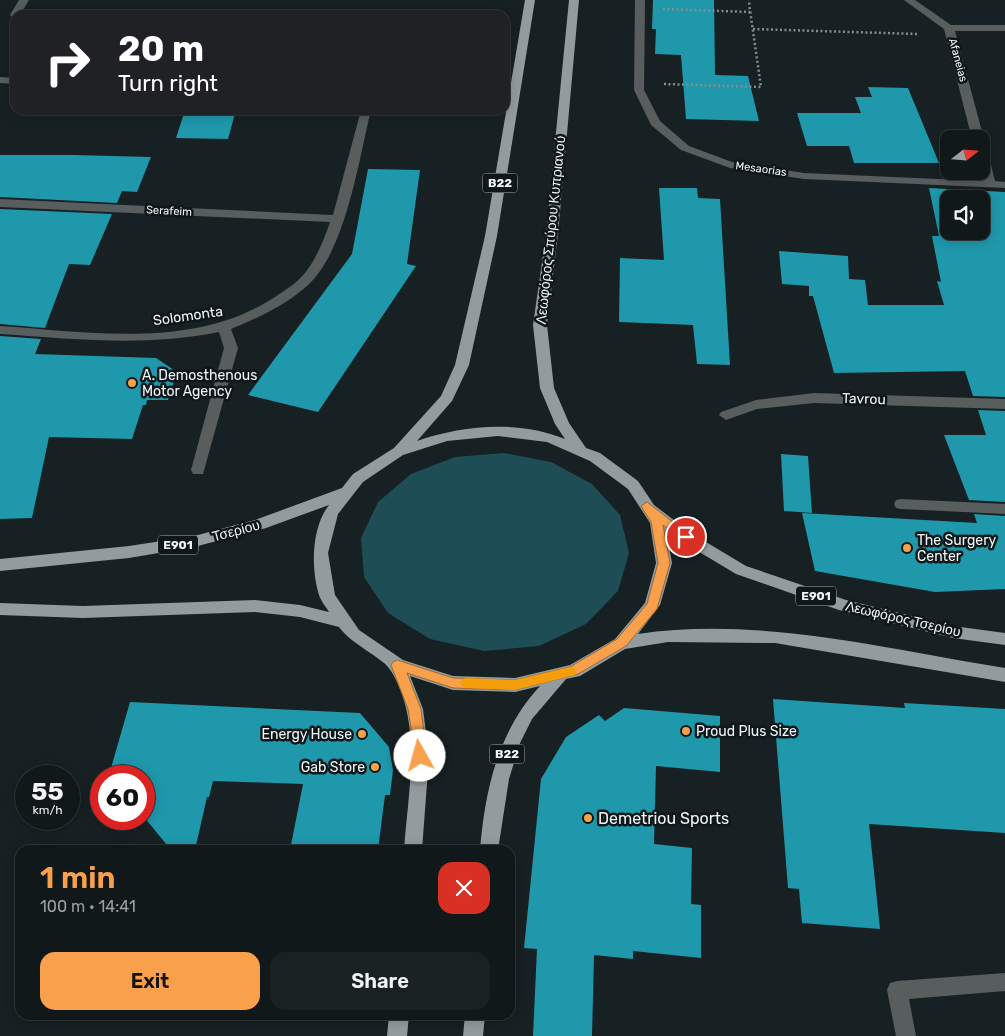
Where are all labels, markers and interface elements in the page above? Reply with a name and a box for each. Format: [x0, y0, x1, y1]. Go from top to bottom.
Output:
text: 20 m [118, 28, 204, 70]
icon: right [35, 30, 100, 95]
street label: Afaneias [946, 37, 970, 84]
text: Turn right [118, 70, 218, 97]
north arrow [940, 130, 990, 180]
map controls [940, 130, 990, 240]
street label: Λεωφόρος Σπύρου Κυπριανού [533, 135, 569, 325]
street label: Mesaorias [735, 159, 788, 179]
road number: B22 [482, 174, 518, 192]
button: sound [940, 190, 990, 240]
street label: Serafeim [146, 203, 192, 219]
street label: Solomonta [152, 303, 224, 329]
place label: A. Demosthenous Motor Agency [142, 367, 257, 400]
marker: A. Demosthenous Motor Agency [126, 377, 138, 389]
street label: Tavrou [842, 390, 886, 408]
pin [665, 516, 707, 558]
street label: Τσερίου [210, 517, 262, 545]
icon: arrive [672, 523, 700, 551]
place label: The Surgery Center [917, 532, 996, 565]
road number: E901 [158, 536, 198, 554]
marker: The Surgery Center [901, 542, 913, 554]
road number: E901 [796, 586, 836, 606]
street label: Λεωφόρος Τσερίου [844, 597, 962, 641]
place label: Proud Plus Size [696, 723, 797, 740]
marker: Proud Plus Size [680, 725, 692, 737]
place label: Energy House [261, 726, 352, 743]
marker: Energy House [356, 728, 368, 740]
position arrow [393, 729, 445, 781]
road number: B22 [490, 744, 524, 764]
place label: Gab Store [301, 759, 365, 776]
marker: Gab Store [369, 761, 381, 773]
speed limit sign: 60 [90, 765, 155, 830]
text: 55 [31, 777, 64, 806]
text: km/h [33, 803, 62, 817]
place label: Demetriou Sports [598, 809, 729, 828]
marker: Demetriou Sports [582, 812, 594, 824]
text: 1 min [40, 860, 115, 896]
button: close [438, 862, 490, 914]
text: 100 m · 14:41 [40, 897, 136, 916]
button: Exit [40, 952, 260, 1010]
button: Share [270, 952, 490, 1010]

